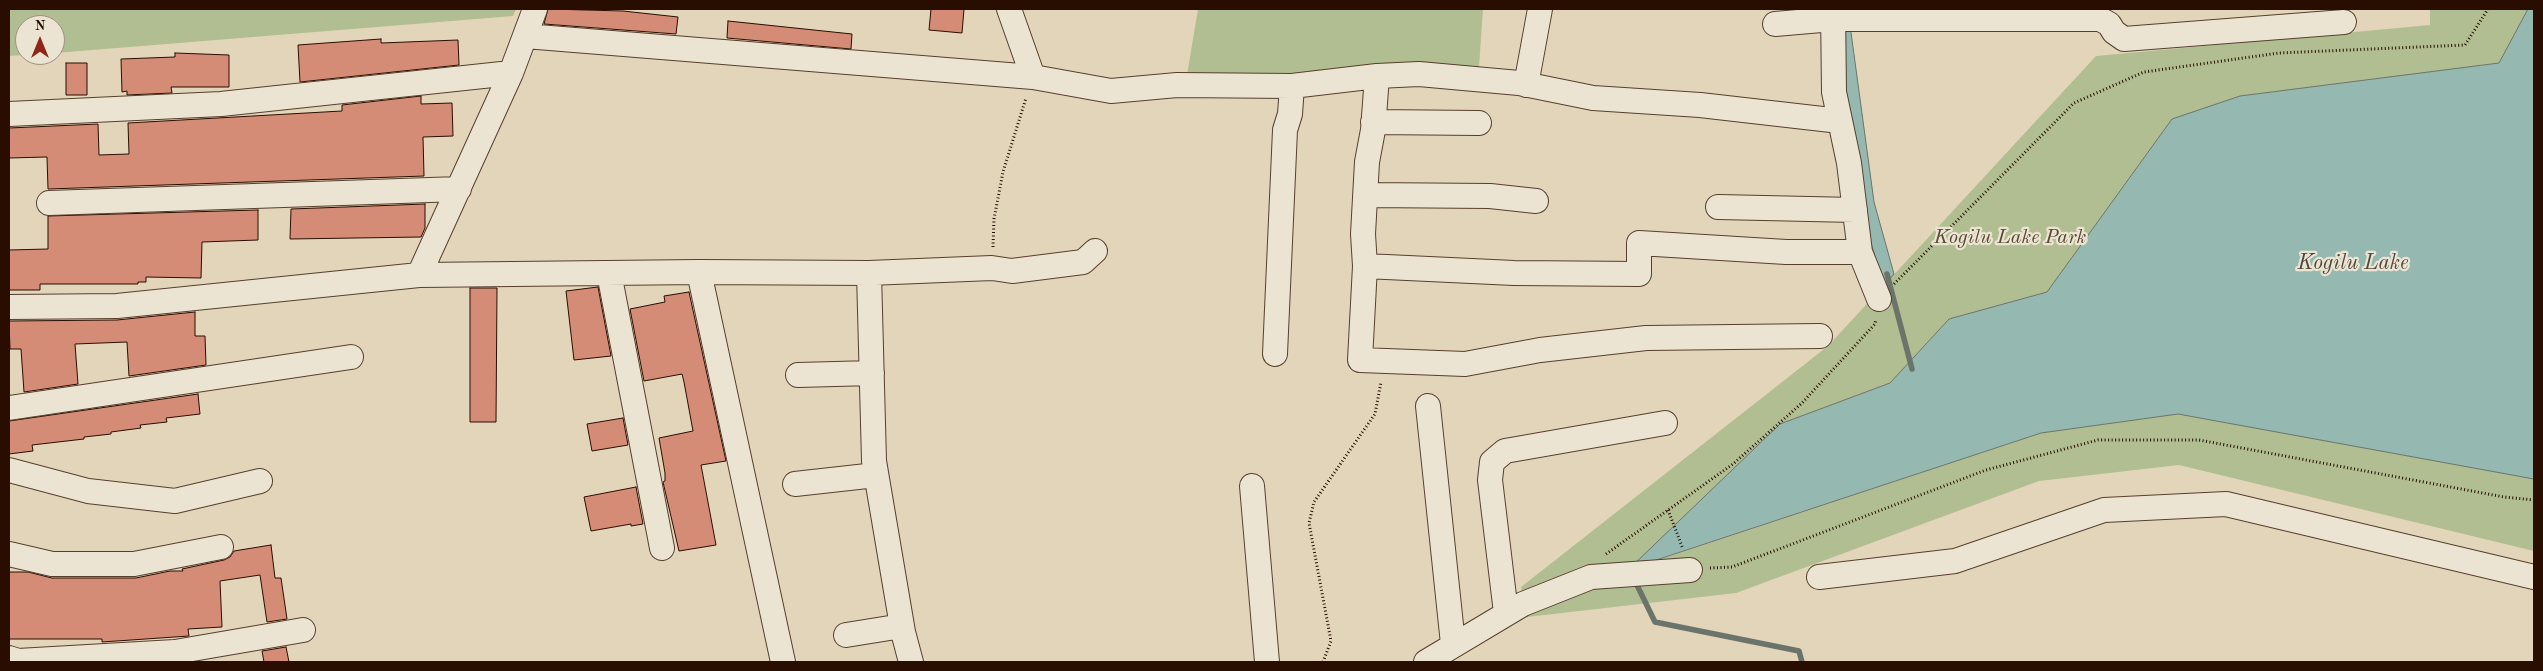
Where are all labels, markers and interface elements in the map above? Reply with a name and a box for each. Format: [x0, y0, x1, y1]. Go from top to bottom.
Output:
north arrow [15, 15, 65, 65]
text: N [35, 19, 45, 33]
park label: Kogilu Lake Park [1934, 226, 2086, 250]
water label: Kogilu Lake [2297, 250, 2409, 276]

